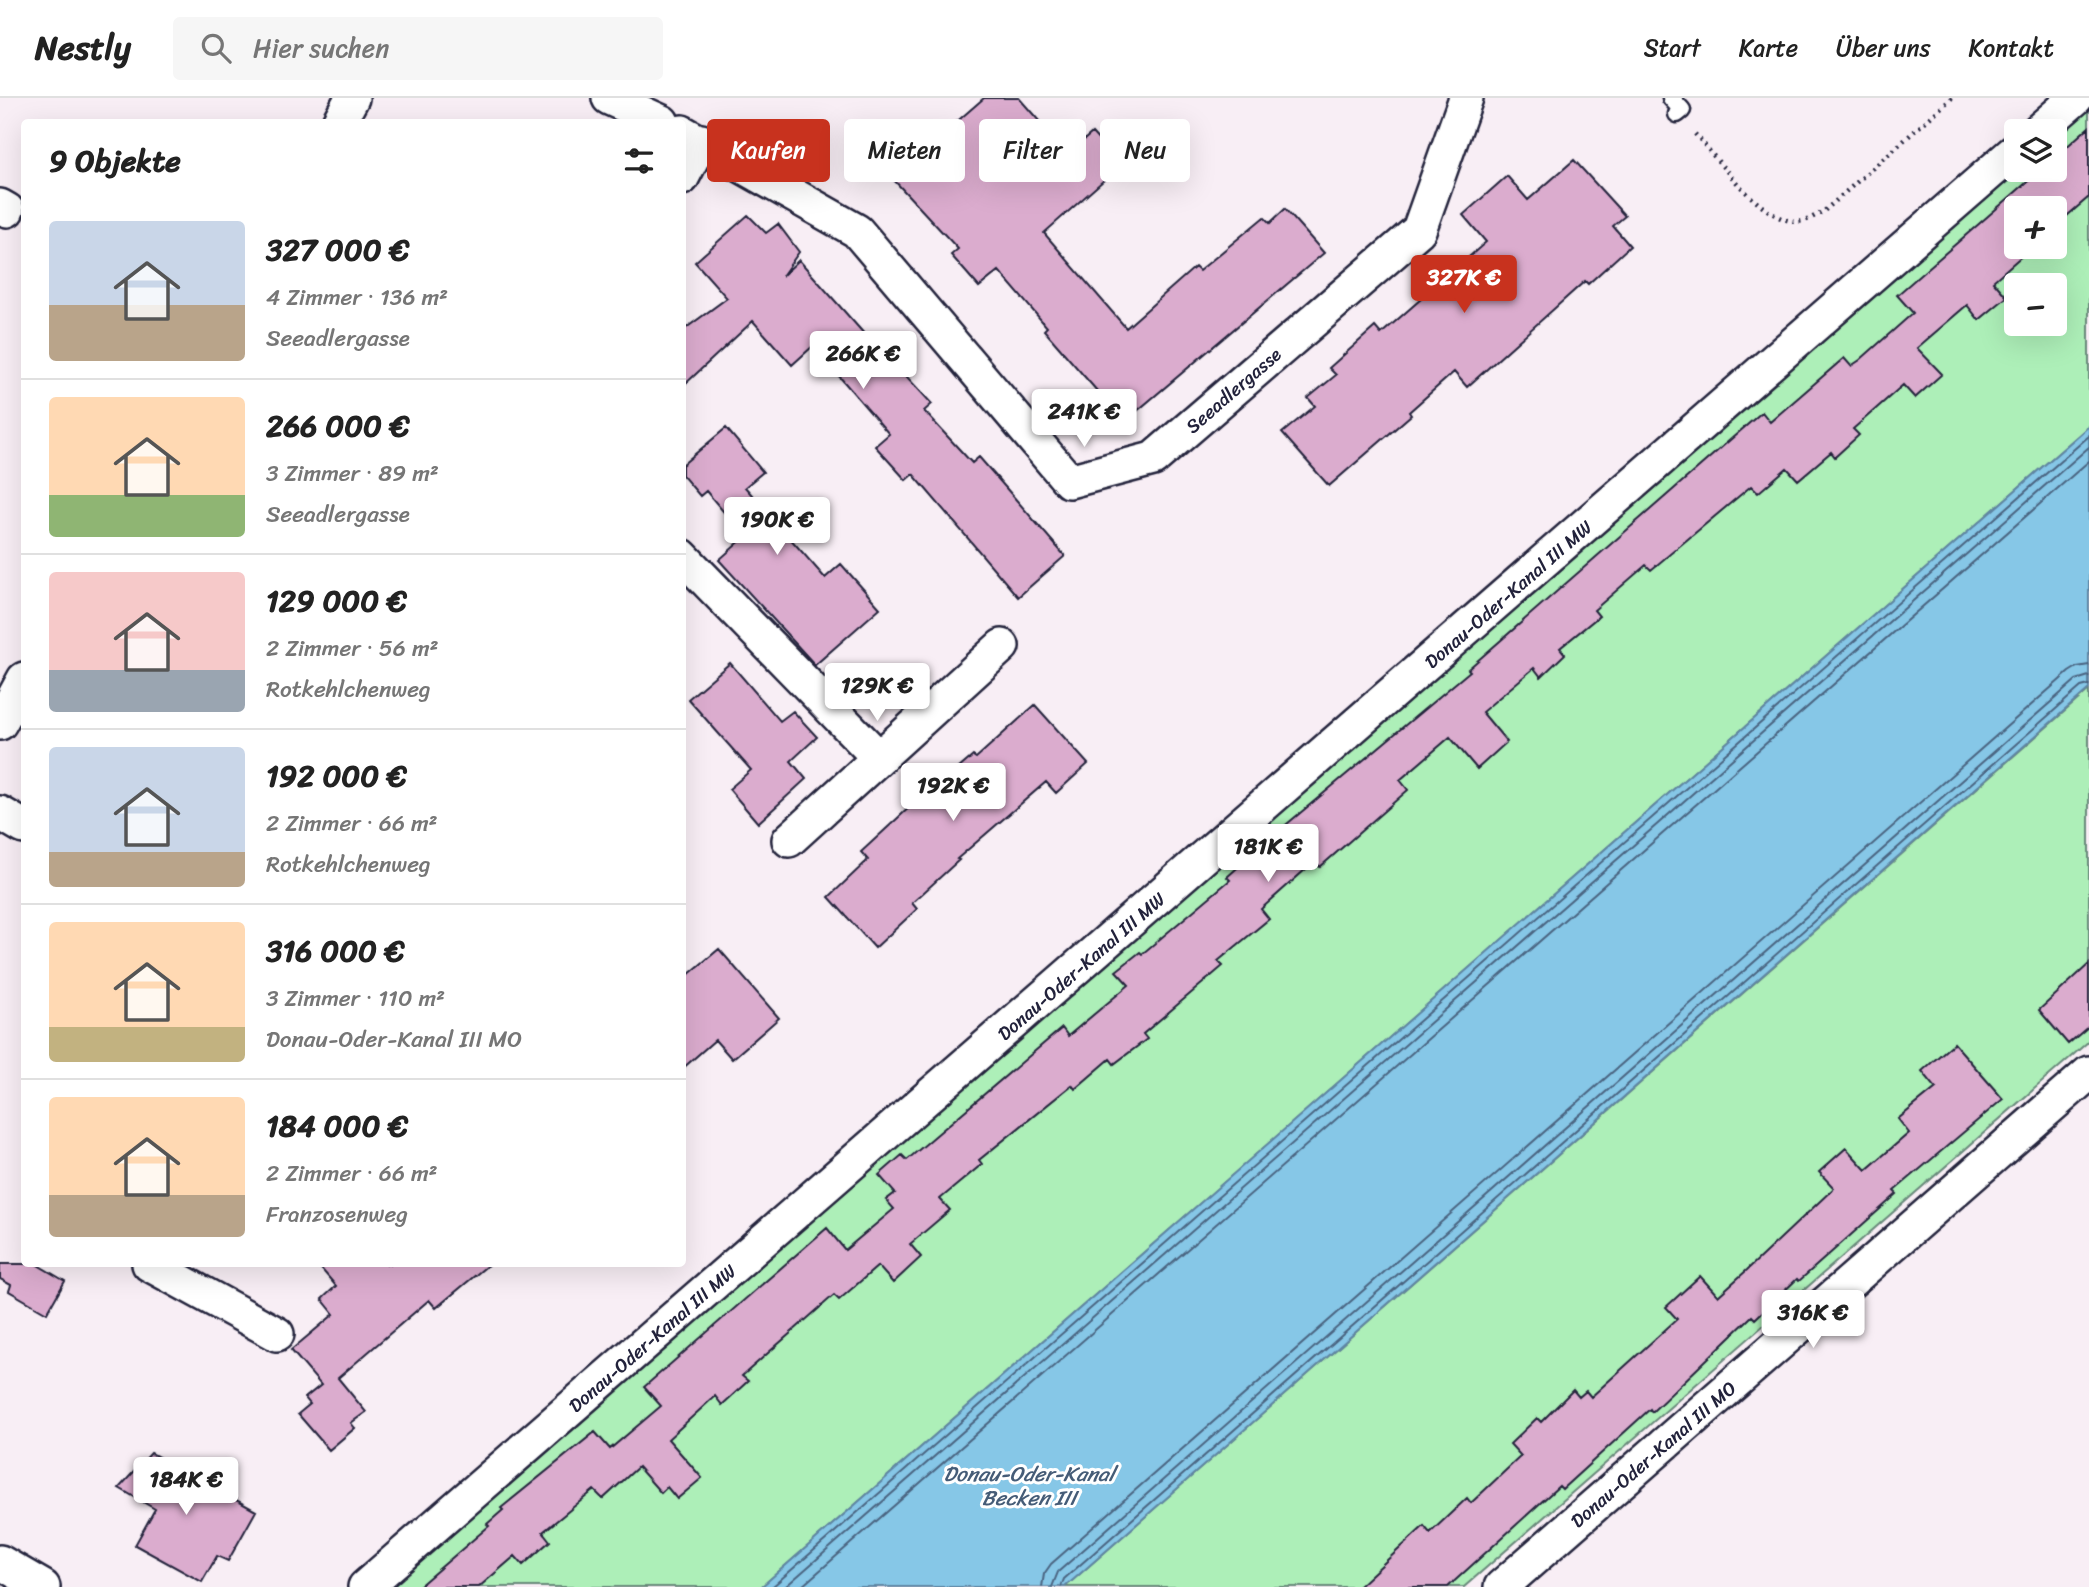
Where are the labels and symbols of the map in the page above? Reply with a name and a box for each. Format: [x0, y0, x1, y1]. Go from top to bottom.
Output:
pin: 327K € [1407, 256, 1521, 315]
pin: 266K € [806, 331, 920, 391]
street label: Seeadlergasse [1178, 339, 1289, 442]
pin: 241K € [1027, 390, 1141, 449]
pin: 190K € [720, 498, 834, 557]
street label: Donau-Oder-Kanal III MW [1417, 512, 1600, 677]
pin: 129K € [820, 664, 934, 723]
pin: 192K € [896, 764, 1010, 823]
pin: 181K € [1211, 824, 1325, 884]
street label: Donau-Oder-Kanal III MW [990, 884, 1173, 1049]
street label: Donau-Oder-Kanal III MW [561, 1256, 744, 1421]
pin: 316K € [1756, 1290, 1870, 1350]
street label: Donau-Oder-Kanal III MO [1563, 1372, 1744, 1536]
water label: Donau-Oder-Kanal Becken III [943, 1455, 1120, 1517]
pin: 184K € [129, 1458, 243, 1517]

